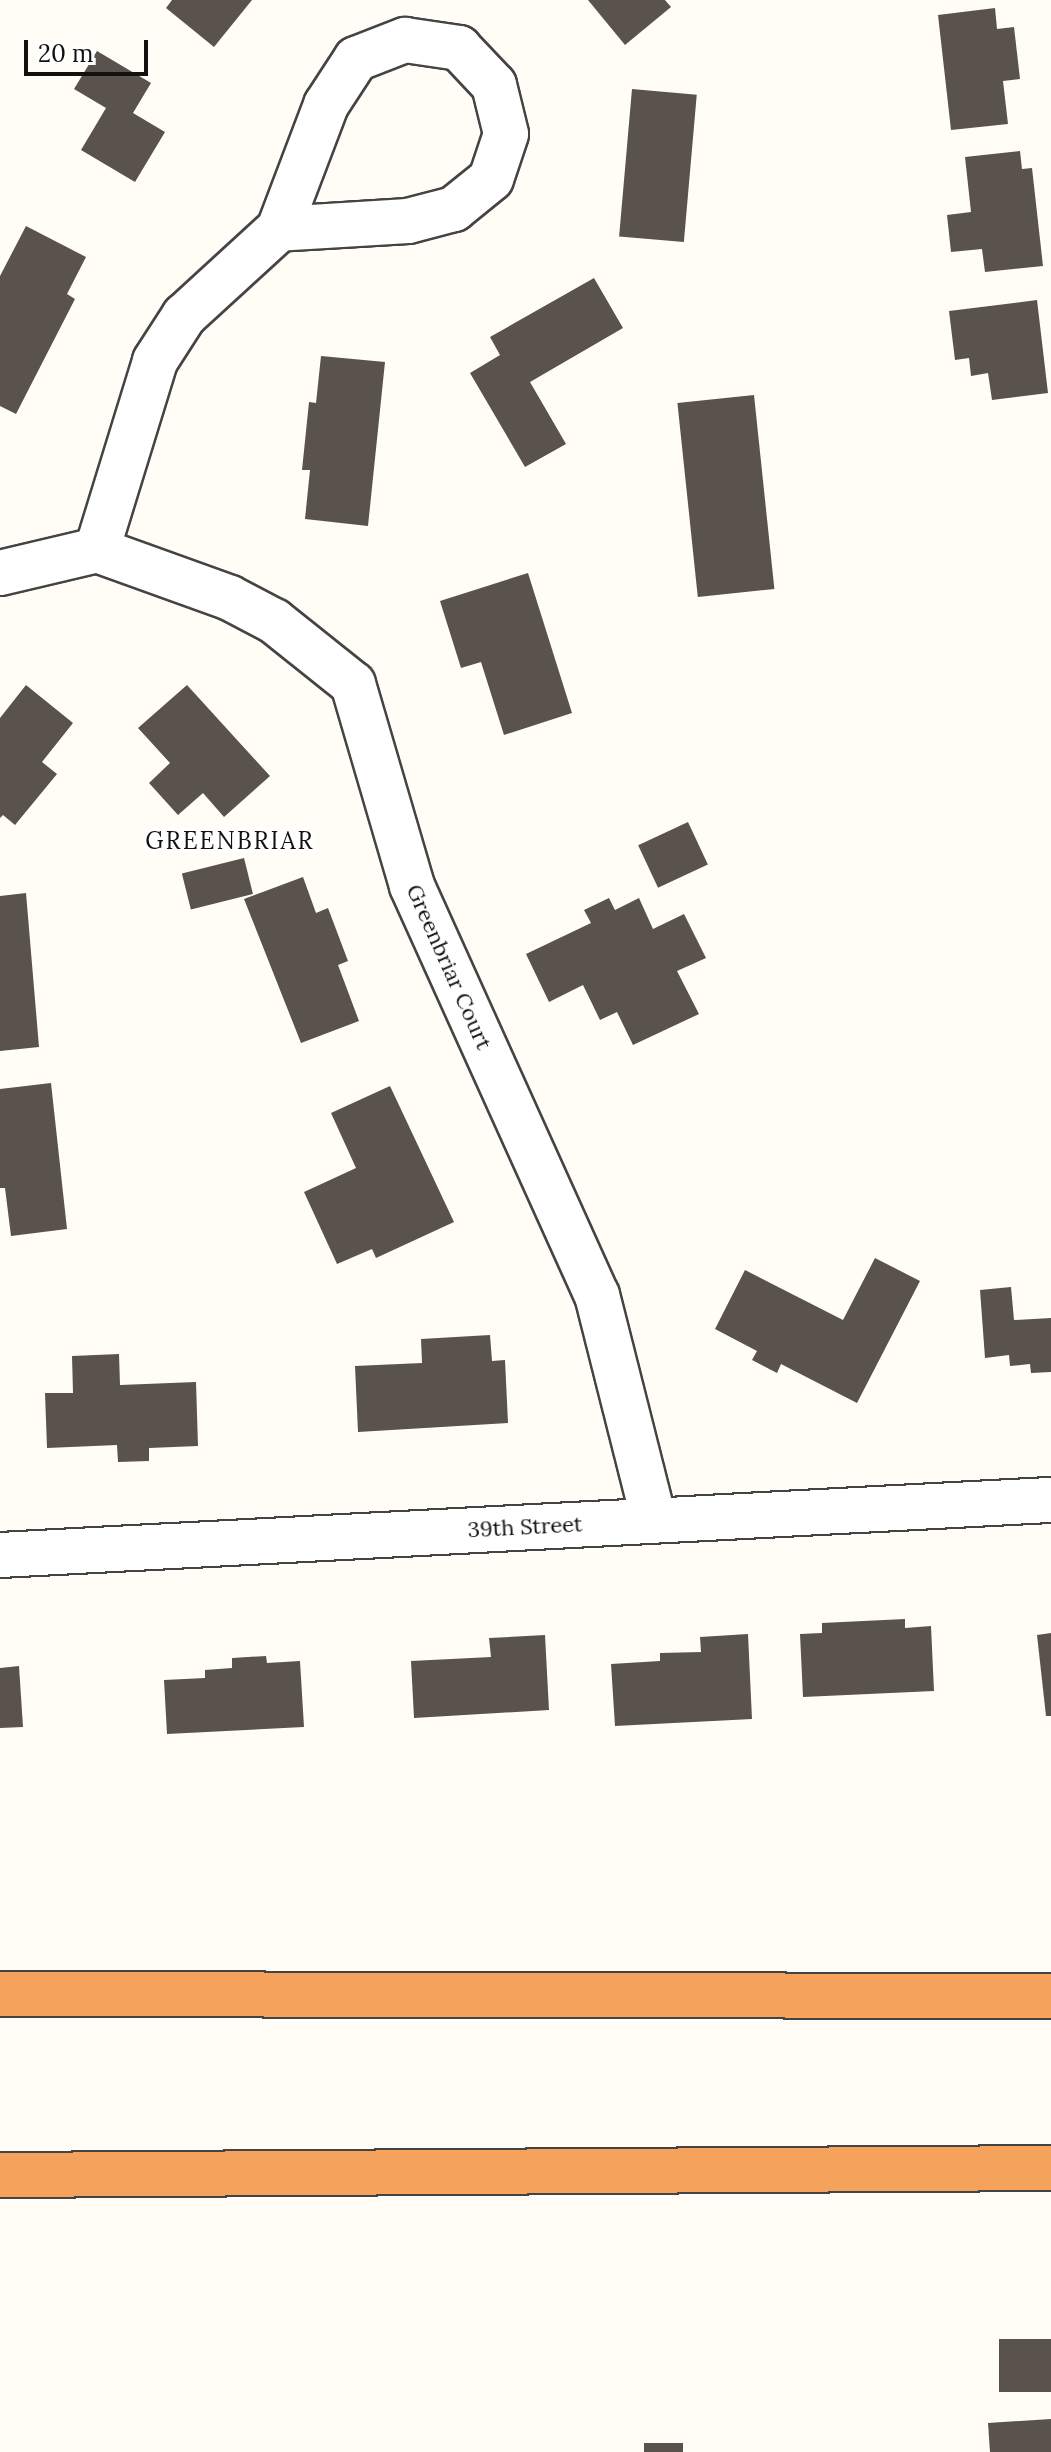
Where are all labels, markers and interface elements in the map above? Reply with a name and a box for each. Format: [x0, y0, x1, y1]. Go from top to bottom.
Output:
scale bar [28, 24, 152, 74]
text: 20 m [38, 38, 94, 69]
district label: GREENBRIAR [145, 827, 315, 855]
street label: Greenbriar Court [401, 880, 497, 1054]
street label: 39th Street [467, 1511, 583, 1543]

